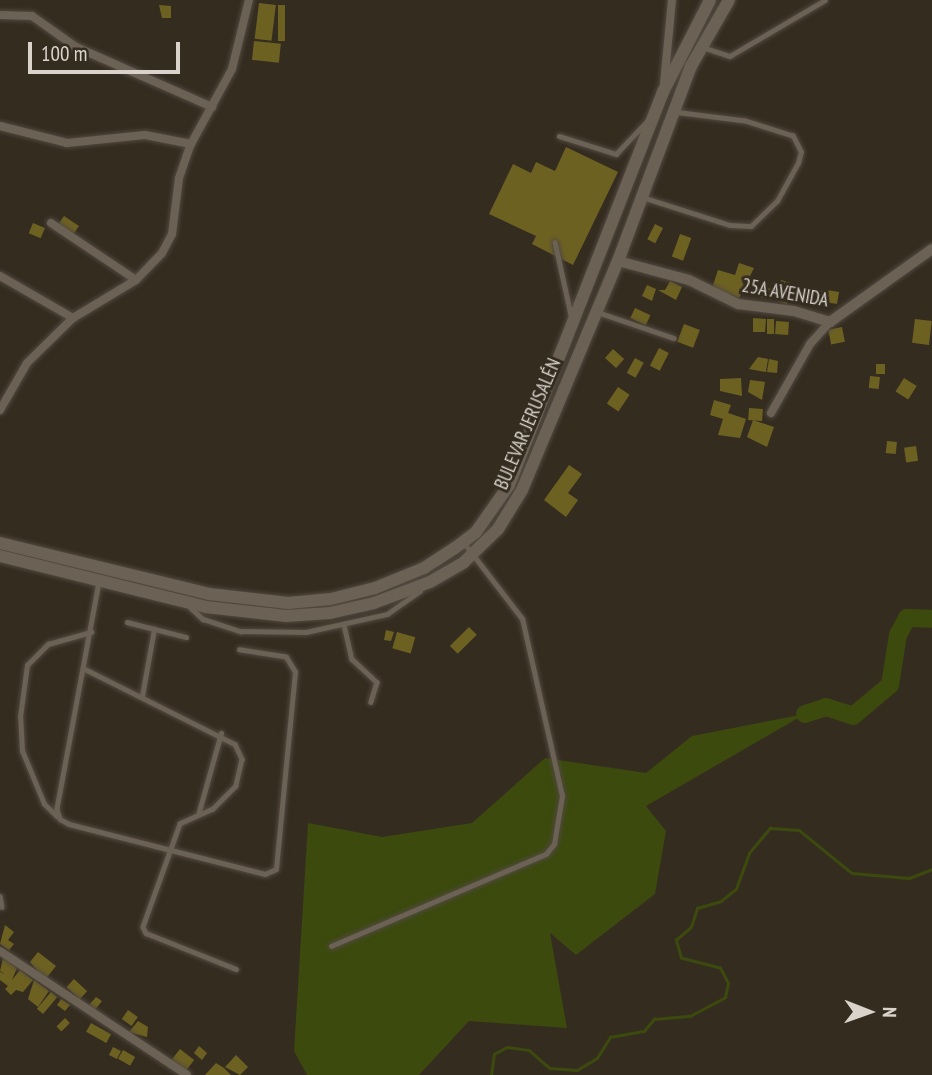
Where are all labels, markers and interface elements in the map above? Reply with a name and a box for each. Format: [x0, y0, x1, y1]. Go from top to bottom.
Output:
scale bar [32, 28, 184, 72]
text: 100 m [41, 40, 87, 67]
street label: 25A AVENIDA [739, 274, 831, 312]
street label: BULEVAR JERUSALÉN [490, 355, 566, 493]
north arrow [834, 977, 904, 1047]
text: N [878, 1007, 902, 1018]

